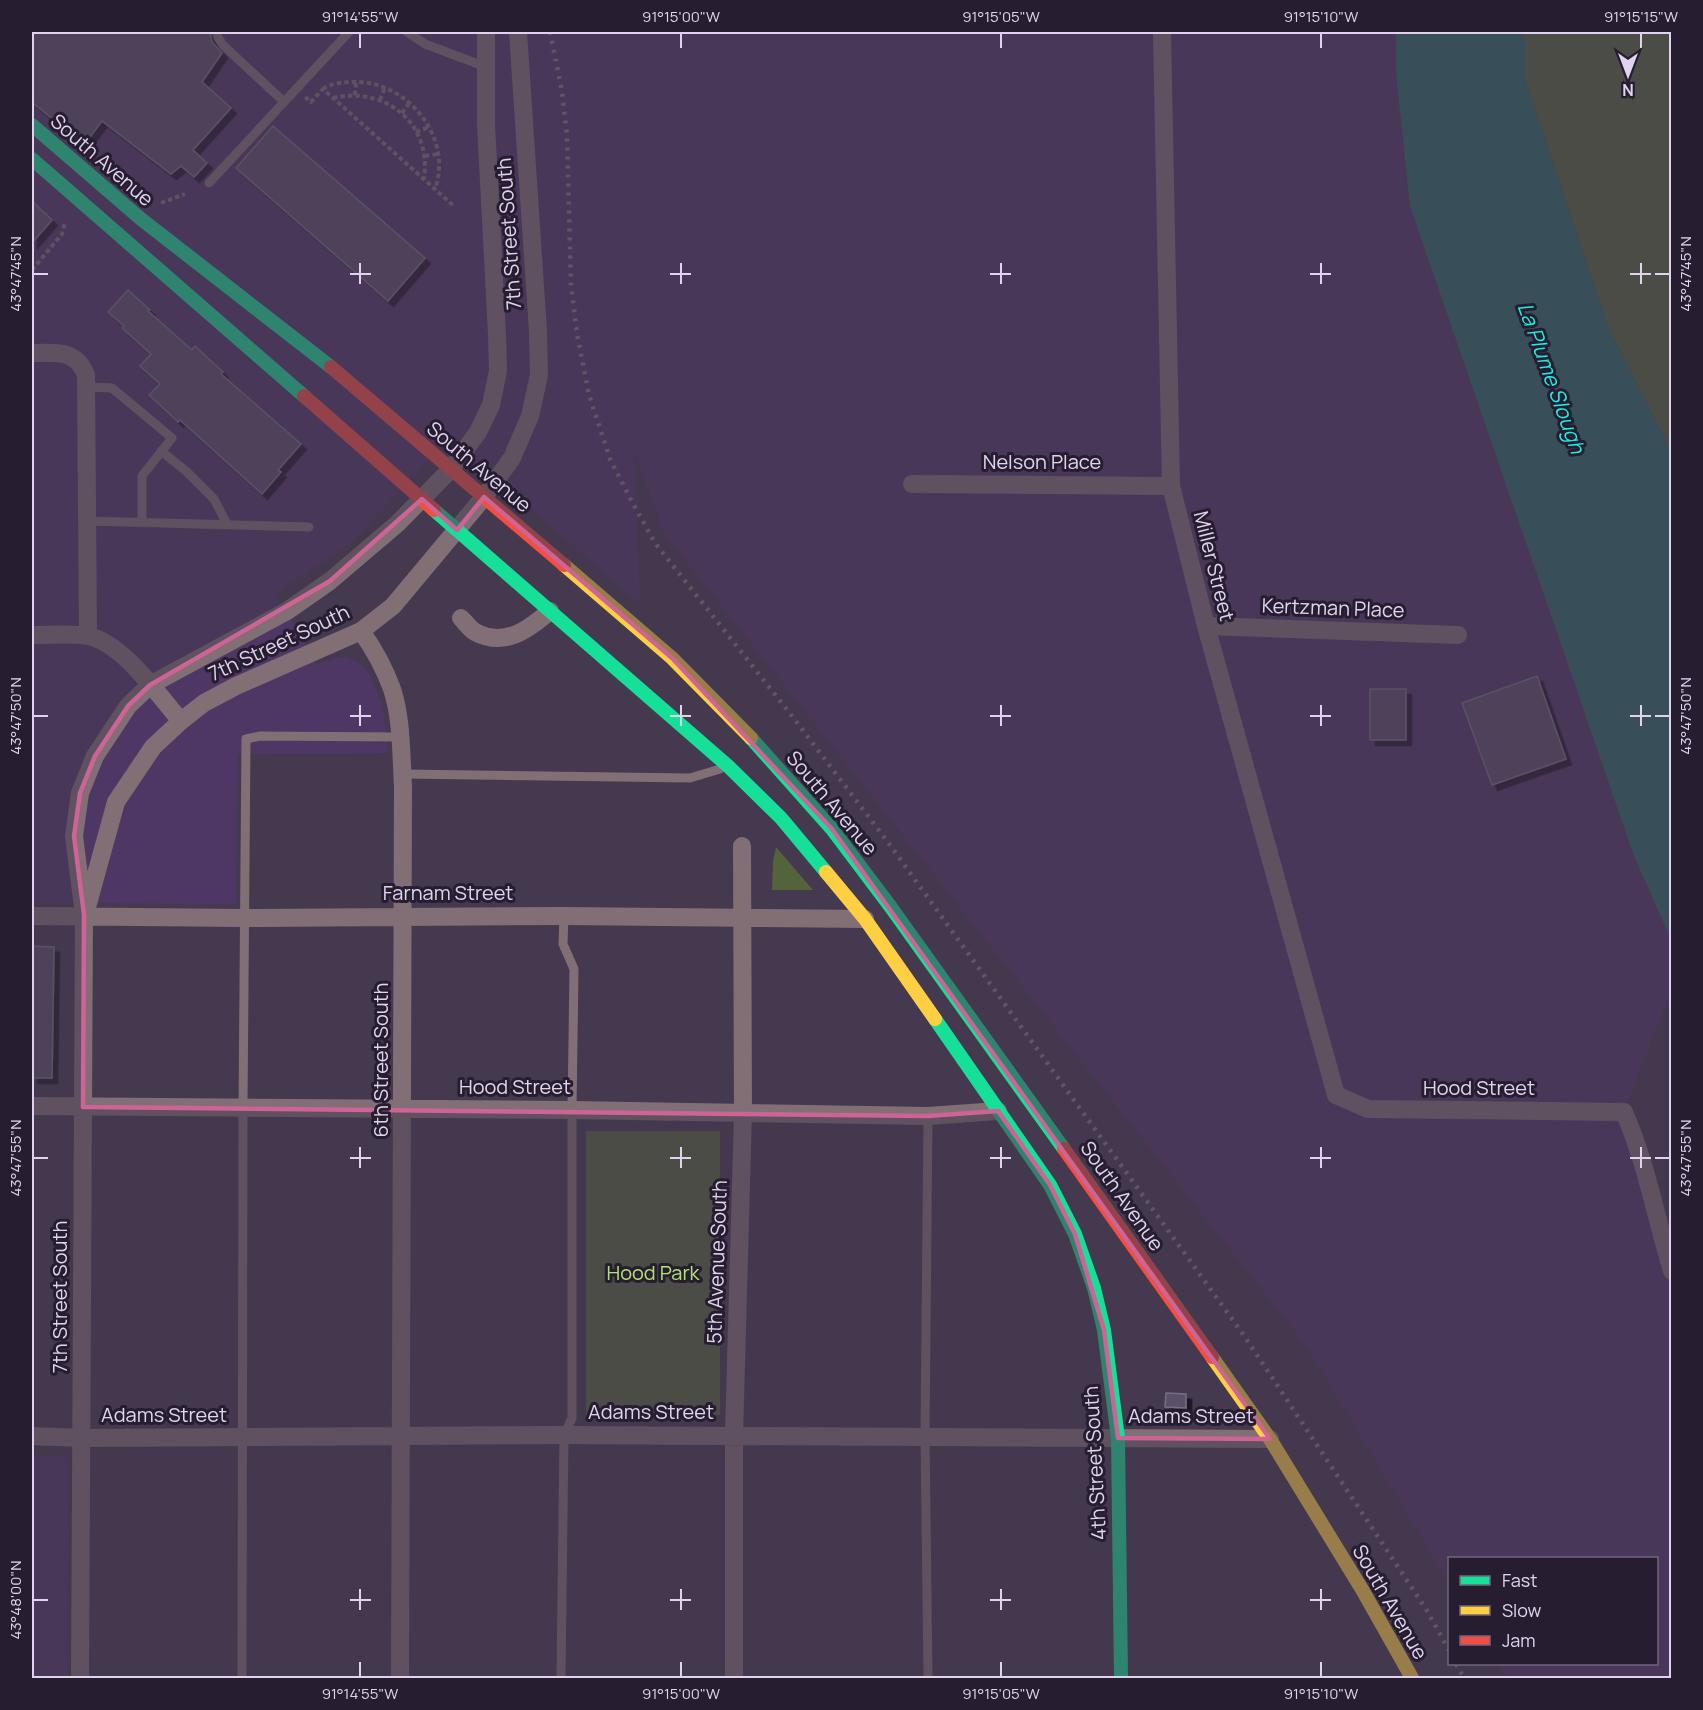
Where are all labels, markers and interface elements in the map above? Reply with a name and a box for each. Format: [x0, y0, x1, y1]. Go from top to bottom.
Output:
text: 91°14'55"W [322, 6, 398, 27]
text: 91°15'00"W [642, 6, 720, 27]
text: 91°15'05"W [962, 6, 1040, 27]
text: 91°15'10"W [1284, 6, 1358, 27]
text: 91°15'15"W [1604, 6, 1678, 27]
north arrow [1598, 45, 1658, 105]
text: N [1622, 79, 1634, 101]
street label: South Avenue [45, 107, 160, 212]
street label: 7th Street South [490, 157, 527, 311]
text: 43°47'45"N [5, 236, 26, 312]
text: 43°47'45"N [1675, 236, 1696, 312]
water label: La Plume Slough [1512, 298, 1593, 458]
street label: South Avenue [421, 415, 537, 518]
street label: Nelson Place [983, 448, 1101, 475]
street label: Miller Street [1188, 508, 1241, 624]
street label: Kertzman Place [1261, 592, 1405, 623]
street label: 7th Street South [204, 598, 354, 687]
text: 43°47'50"N [5, 677, 26, 755]
text: 43°47'50"N [1675, 677, 1696, 755]
street label: South Avenue [781, 745, 884, 861]
street label: Farnam Street [383, 879, 513, 906]
street label: 6th Street South [367, 983, 394, 1137]
street label: Hood Street [459, 1073, 571, 1100]
street label: Hood Street [1423, 1074, 1535, 1101]
text: 43°47'55"N [5, 1120, 26, 1196]
text: 43°47'55"N [1675, 1120, 1696, 1196]
street label: South Avenue [1075, 1135, 1170, 1256]
street label: 5th Avenue South [700, 1180, 733, 1344]
street label: 7th Street South [46, 1221, 73, 1373]
park label: Hood Park [606, 1259, 701, 1286]
street label: 4th Street South [1077, 1385, 1112, 1541]
street label: Adams Street [588, 1398, 714, 1425]
street label: Adams Street [101, 1401, 227, 1428]
street label: Adams Street [1128, 1402, 1254, 1429]
street label: South Avenue [1347, 1539, 1434, 1664]
legend [1448, 1557, 1658, 1665]
text: 43°48'00"N [5, 1560, 26, 1640]
text: Fast [1502, 1568, 1537, 1592]
text: Slow [1502, 1598, 1542, 1622]
text: Jam [1502, 1628, 1536, 1652]
text: 91°14'55"W [322, 1683, 398, 1704]
text: 91°15'00"W [642, 1683, 720, 1704]
text: 91°15'05"W [962, 1683, 1040, 1704]
text: 91°15'10"W [1284, 1683, 1358, 1704]

